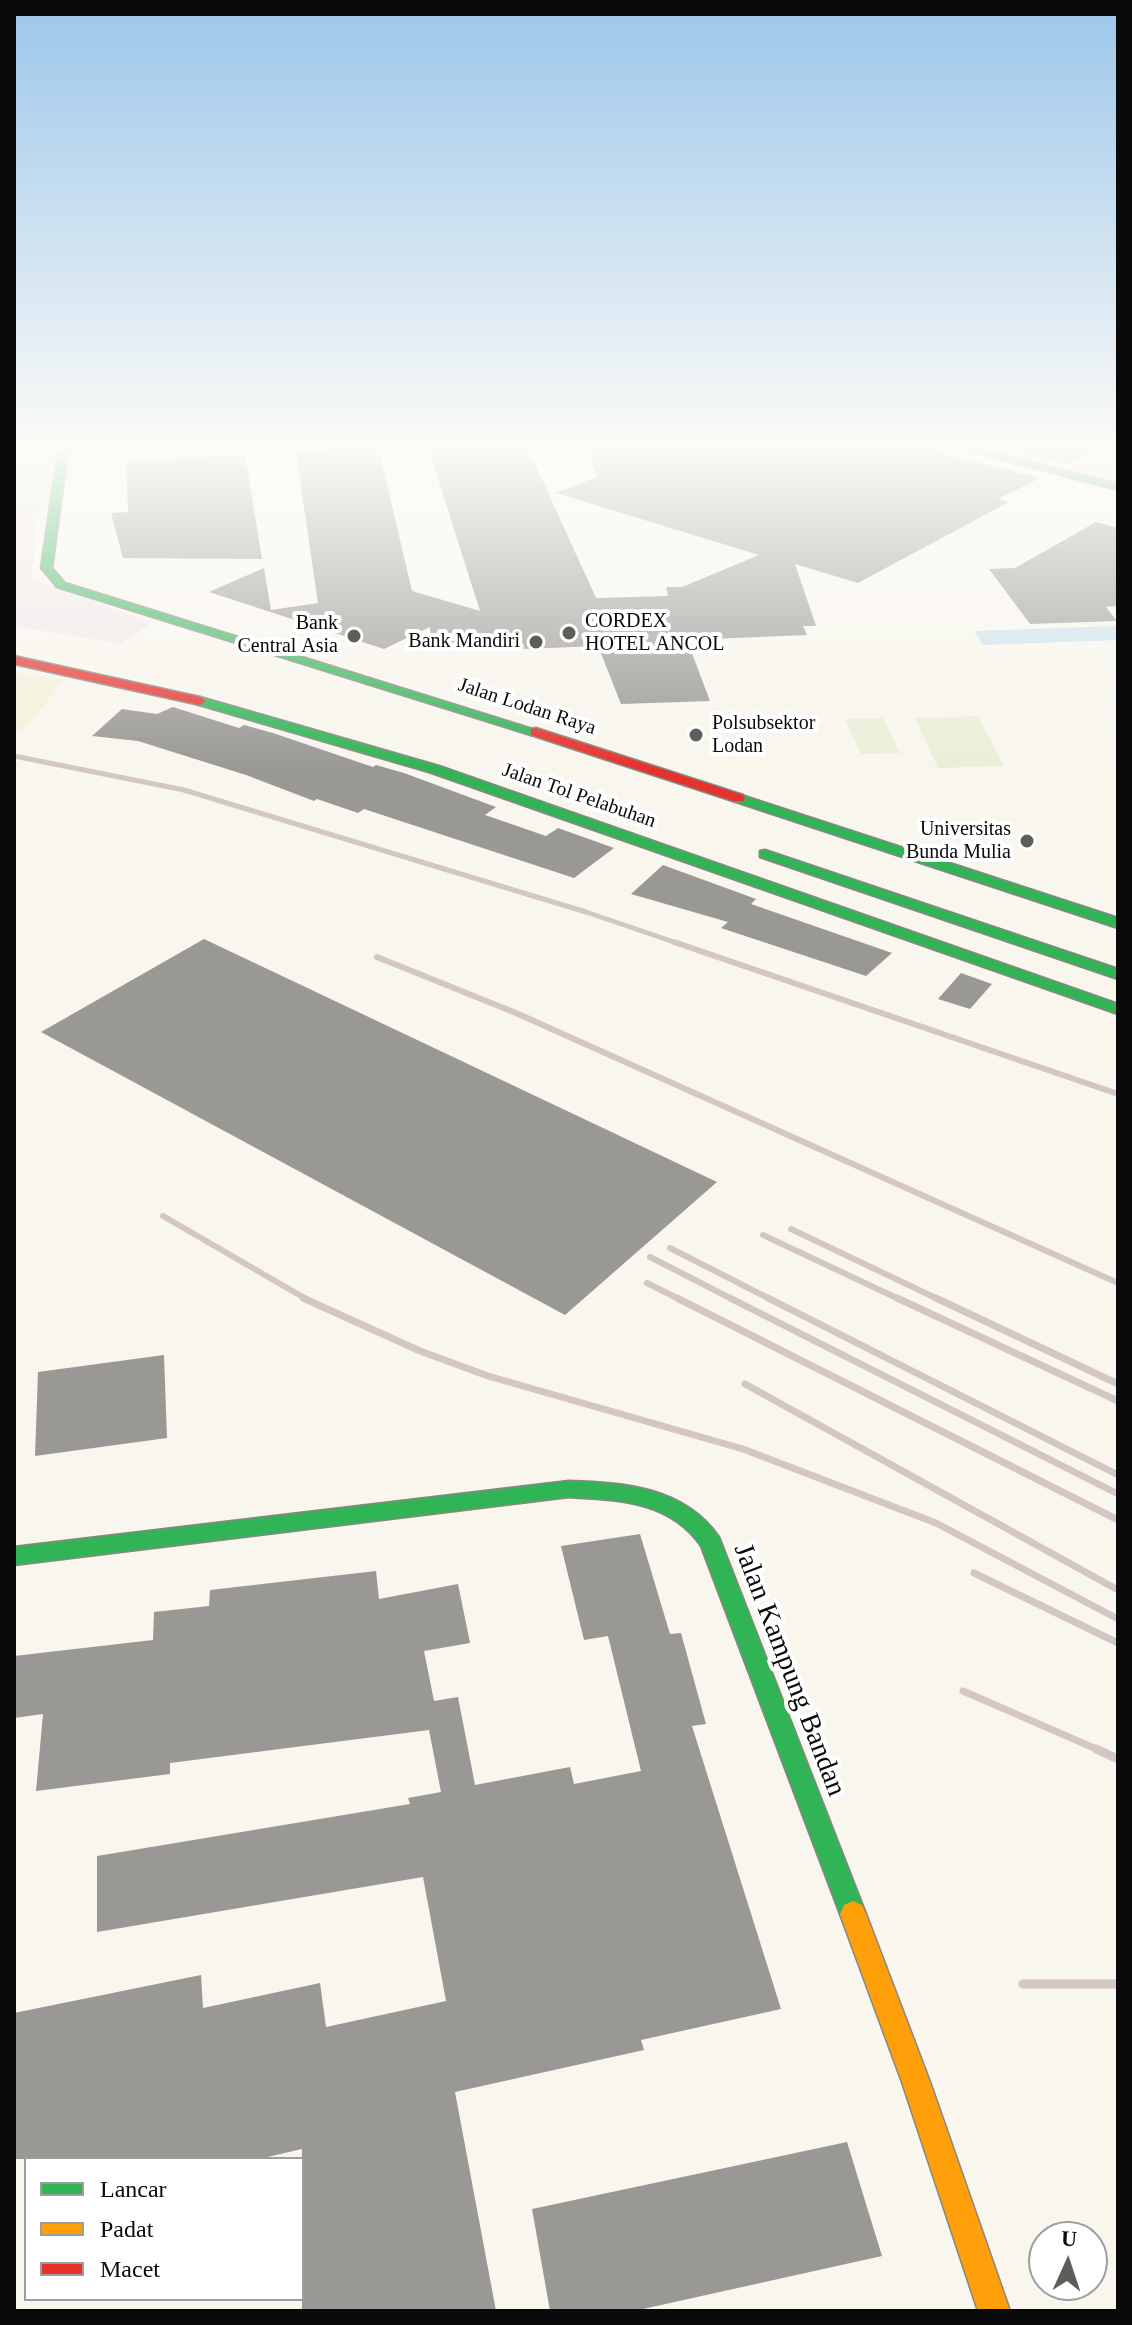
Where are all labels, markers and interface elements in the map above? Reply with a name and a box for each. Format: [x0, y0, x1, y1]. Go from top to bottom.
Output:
place label: CORDEX HOTEL ANCOL [585, 610, 724, 657]
place label: Bank Central Asia [237, 612, 338, 659]
marker: CORDEX HOTEL ANCOL [560, 624, 578, 642]
marker: Bank Central Asia [345, 627, 363, 645]
place label: Bank Mandiri [408, 630, 520, 654]
marker: Bank Mandiri [527, 633, 545, 651]
street label: Jalan Lodan Raya [455, 673, 599, 741]
place label: Polsubsektor Lodan [712, 712, 815, 759]
marker: Polsubsektor Lodan [687, 726, 705, 744]
street label: Jalan Tol Pelabuhan [499, 758, 659, 834]
place label: Universitas Bunda Mulia [906, 818, 1011, 865]
marker: Universitas Bunda Mulia [1018, 832, 1036, 850]
street label: Jalan Kampung Bandan [725, 1539, 853, 1801]
legend [24, 2157, 304, 2301]
text: Lancar [100, 2176, 167, 2202]
text: Padat [100, 2216, 153, 2242]
north arrow [1028, 2221, 1108, 2301]
text: U [1061, 2226, 1078, 2251]
text: Macet [100, 2256, 160, 2282]

